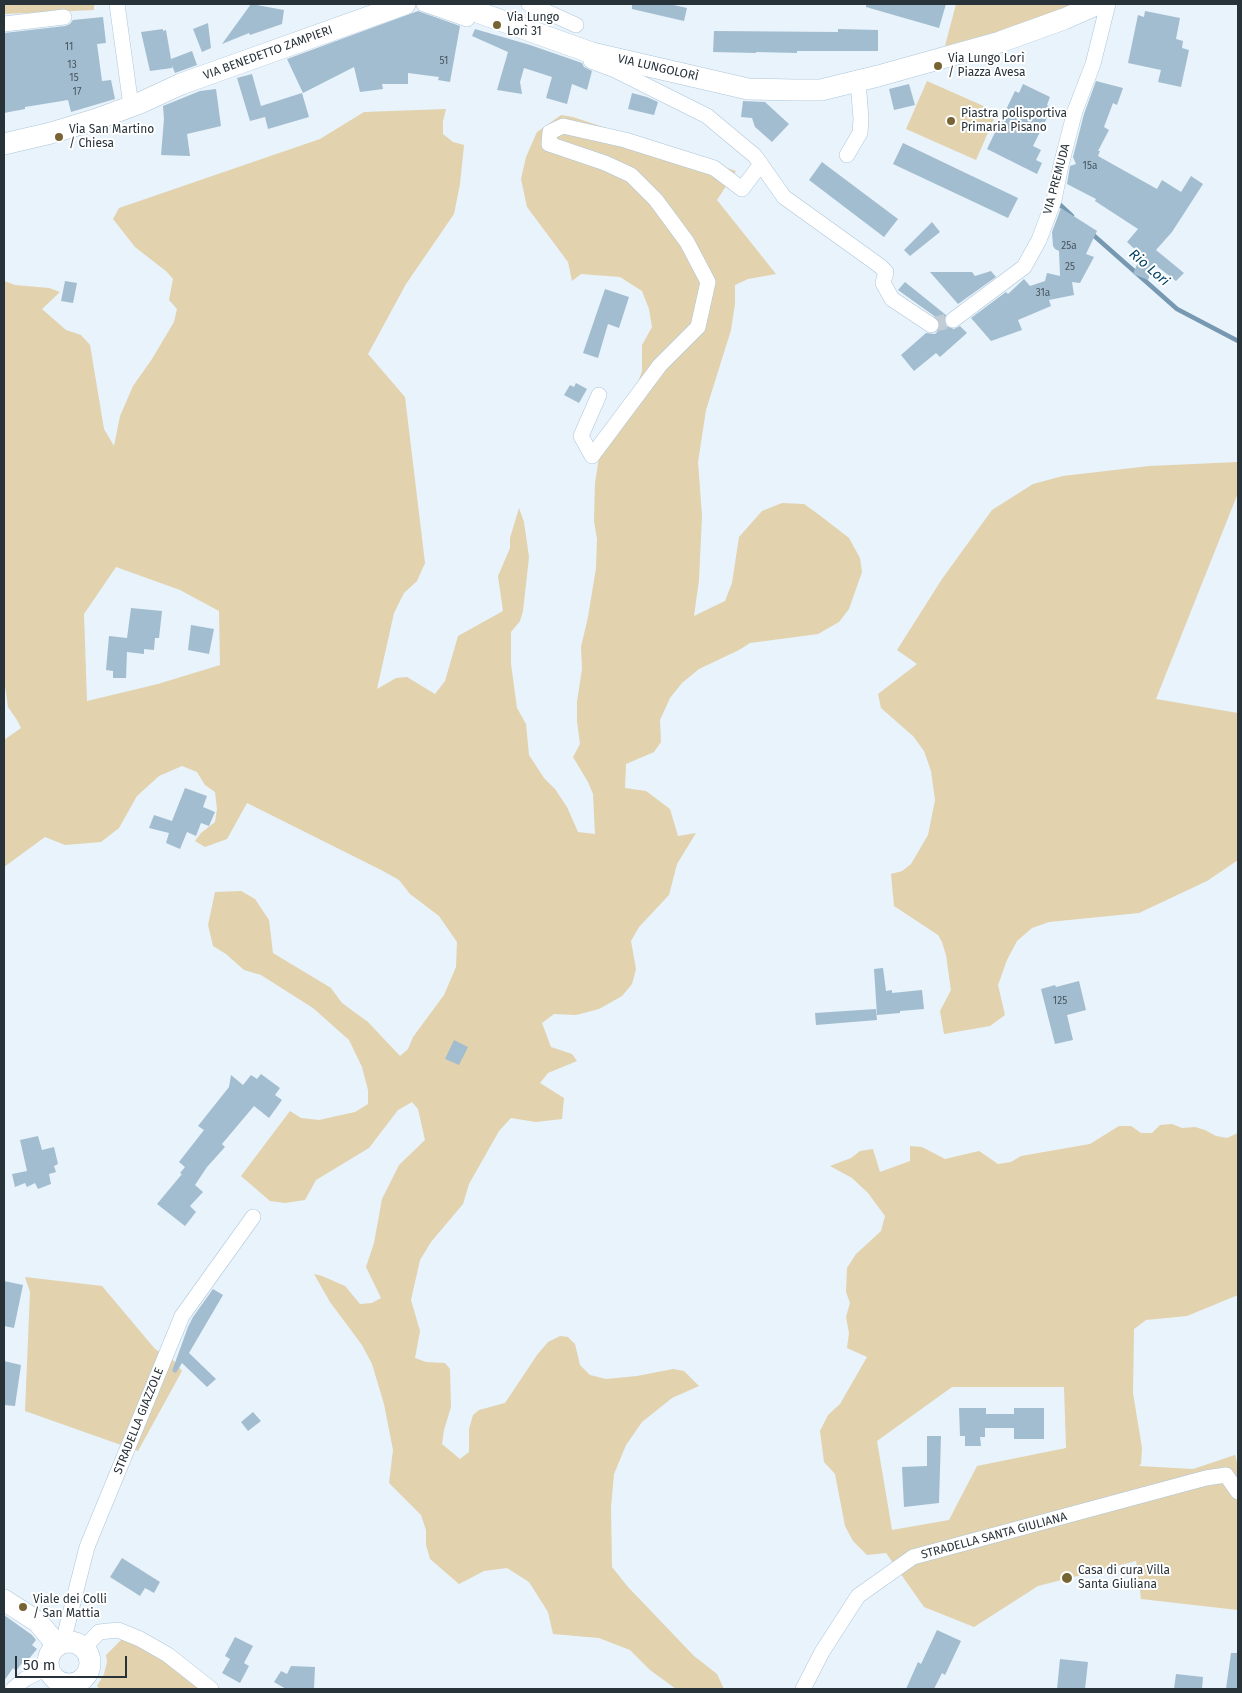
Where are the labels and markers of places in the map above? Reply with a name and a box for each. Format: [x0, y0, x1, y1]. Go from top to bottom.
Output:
place label: Via Lungo Lorì 31 [507, 11, 560, 39]
marker: Via Lungo Lorì 31 [491, 19, 503, 31]
place label: Via Lungo Lorì / Piazza Avesa [948, 52, 1026, 80]
marker: Via Lungo Lorì / Piazza Avesa [932, 60, 944, 72]
place label: Piastra polisportiva Primaria Pisano [961, 107, 1067, 135]
marker: Piastra polisportiva Primaria Pisano [945, 115, 957, 127]
place label: Via San Martino / Chiesa [69, 123, 154, 151]
marker: Via San Martino / Chiesa [53, 131, 65, 143]
place label: Casa di cura Villa Santa Giuliana [1078, 1564, 1170, 1592]
marker: Casa di cura Villa Santa Giuliana [1060, 1571, 1074, 1585]
place label: Viale dei Colli / San Mattia [33, 1593, 107, 1621]
marker: Viale dei Colli / San Mattia [17, 1601, 29, 1613]

